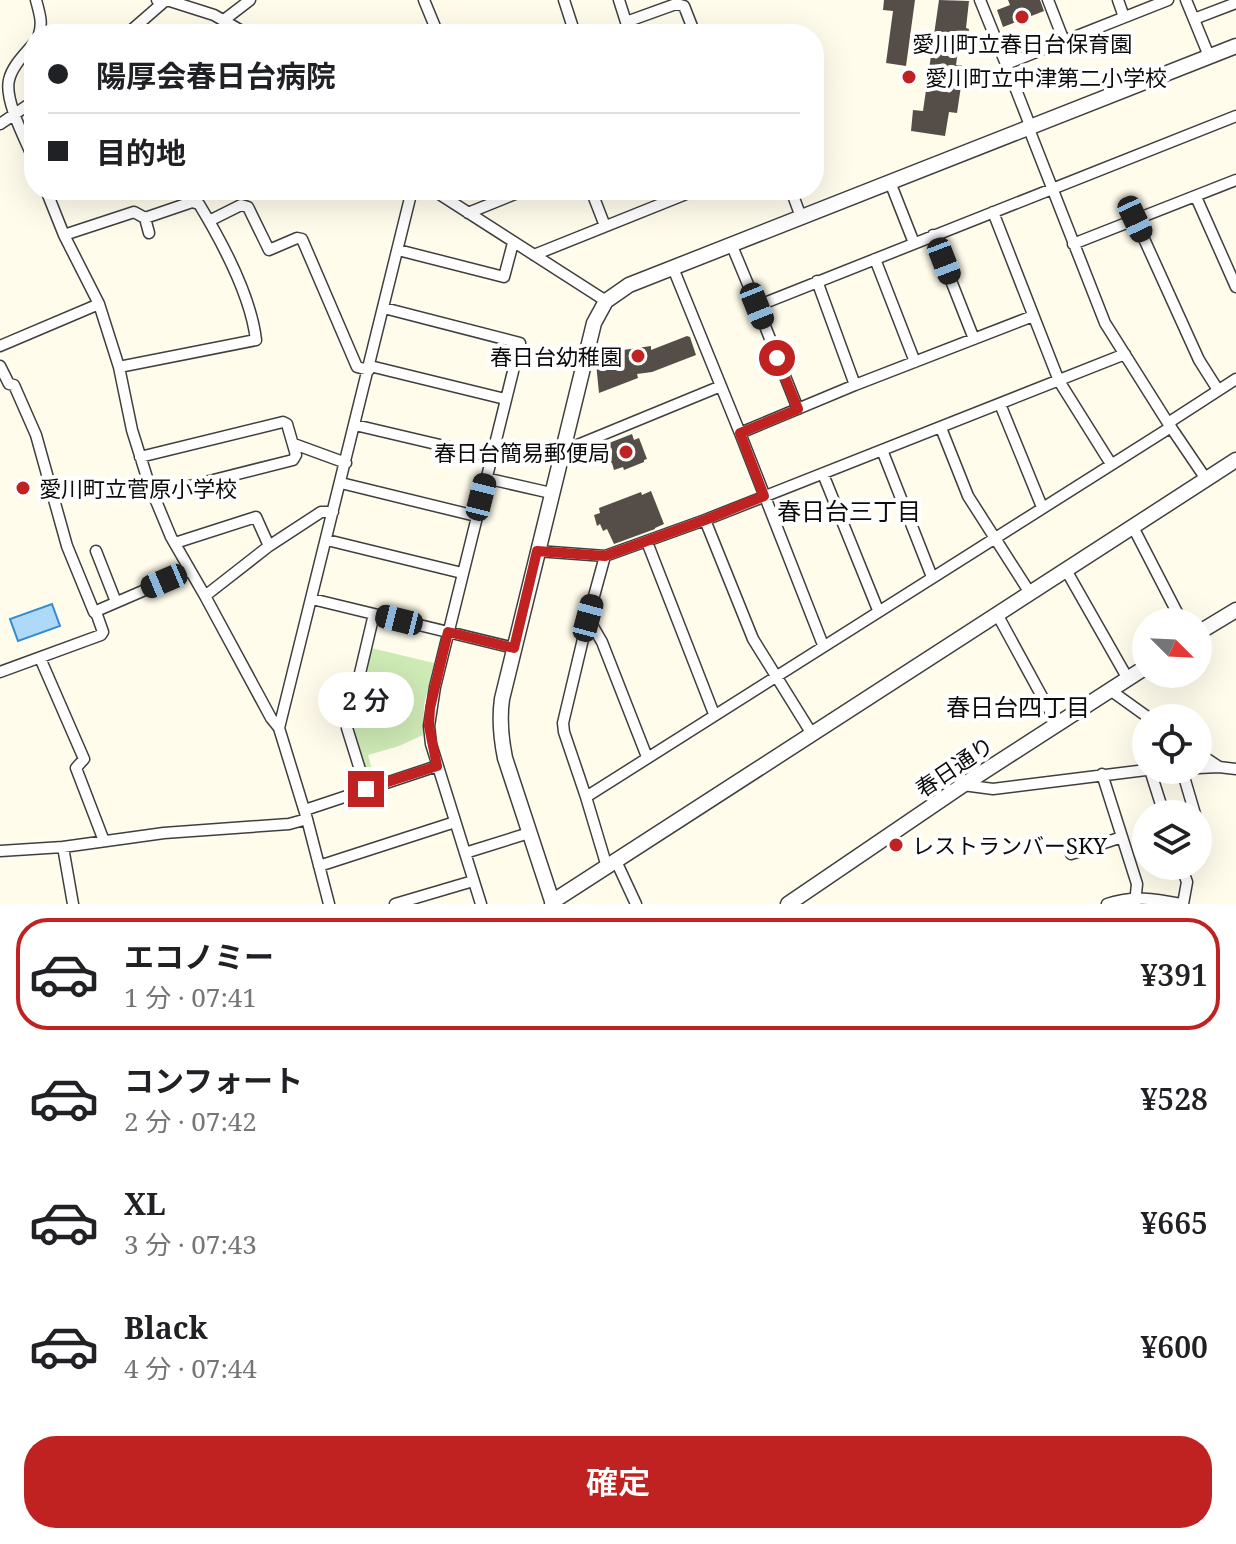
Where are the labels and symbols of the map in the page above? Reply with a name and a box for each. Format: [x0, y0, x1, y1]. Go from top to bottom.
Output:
marker: 愛川町立春日台保育園 [1013, 8, 1031, 26]
place label: 愛川町立春日台保育園 [912, 28, 1132, 58]
place label: 愛川町立中津第二小学校 [925, 62, 1167, 92]
marker: 愛川町立中津第二小学校 [900, 68, 918, 86]
car [1114, 192, 1156, 246]
car [924, 234, 964, 288]
car [737, 279, 777, 333]
route start [759, 340, 795, 376]
place label: 春日台幼稚園 [490, 341, 622, 371]
marker: 春日台幼稚園 [629, 347, 647, 365]
place label: 春日台簡易郵便局 [434, 437, 610, 467]
marker: 春日台簡易郵便局 [617, 443, 635, 461]
car [464, 471, 498, 523]
place label: 愛川町立菅原小学校 [39, 473, 237, 503]
marker: 愛川町立菅原小学校 [14, 479, 32, 497]
district label: 春日台三丁目 [777, 494, 921, 527]
car [137, 561, 191, 601]
car [570, 592, 606, 644]
car [373, 603, 425, 637]
north arrow [1132, 608, 1212, 688]
callout: 2 分 [318, 673, 414, 729]
district label: 春日台四丁目 [946, 690, 1090, 723]
street label: 春日通り [909, 729, 999, 803]
route end [348, 771, 384, 807]
place label: レストランバーSKY [912, 830, 1107, 860]
marker: レストランバーSKY [887, 836, 905, 854]

